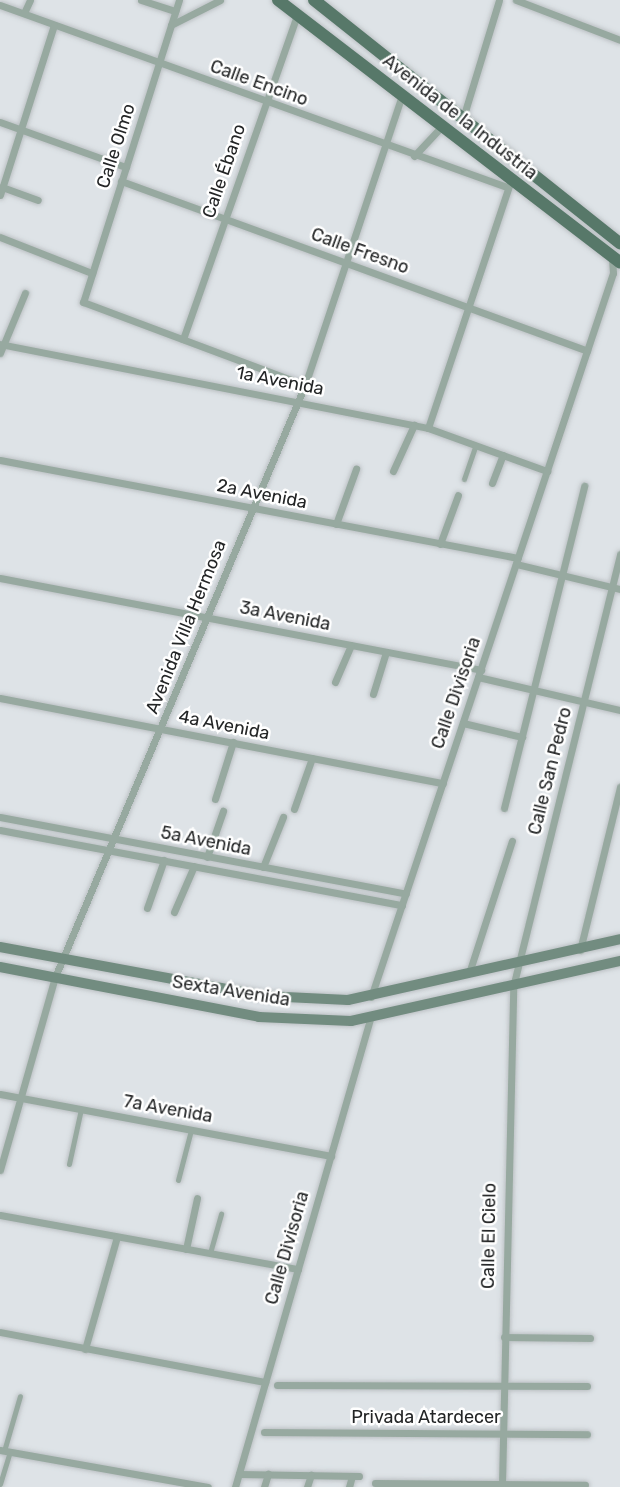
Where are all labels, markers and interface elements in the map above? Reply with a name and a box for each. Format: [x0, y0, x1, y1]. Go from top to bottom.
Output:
street label: Avenida de la Industria [378, 50, 542, 184]
street label: Calle Encino [207, 55, 311, 111]
street label: Calle Olmo [92, 101, 140, 191]
street label: Calle Ébano [198, 121, 250, 221]
street label: Calle Fresno [308, 223, 412, 279]
street label: 1a Avenida [234, 362, 326, 400]
street label: 2a Avenida [215, 475, 309, 513]
street label: Avenida Villa Hermosa [141, 537, 231, 717]
street label: 3a Avenida [238, 597, 332, 635]
street label: Calle Divisoria [427, 634, 485, 752]
street label: Calle San Pedro [524, 705, 576, 837]
street label: 4a Avenida [176, 706, 272, 744]
street label: 5a Avenida [159, 822, 253, 860]
street label: Sexta Avenida [170, 971, 292, 1011]
street label: 7a Avenida [121, 1090, 215, 1128]
street label: Calle El Cielo [477, 1183, 501, 1289]
street label: Calle Divisoria [261, 1189, 313, 1307]
street label: Privada Atardecer [351, 1406, 501, 1428]

